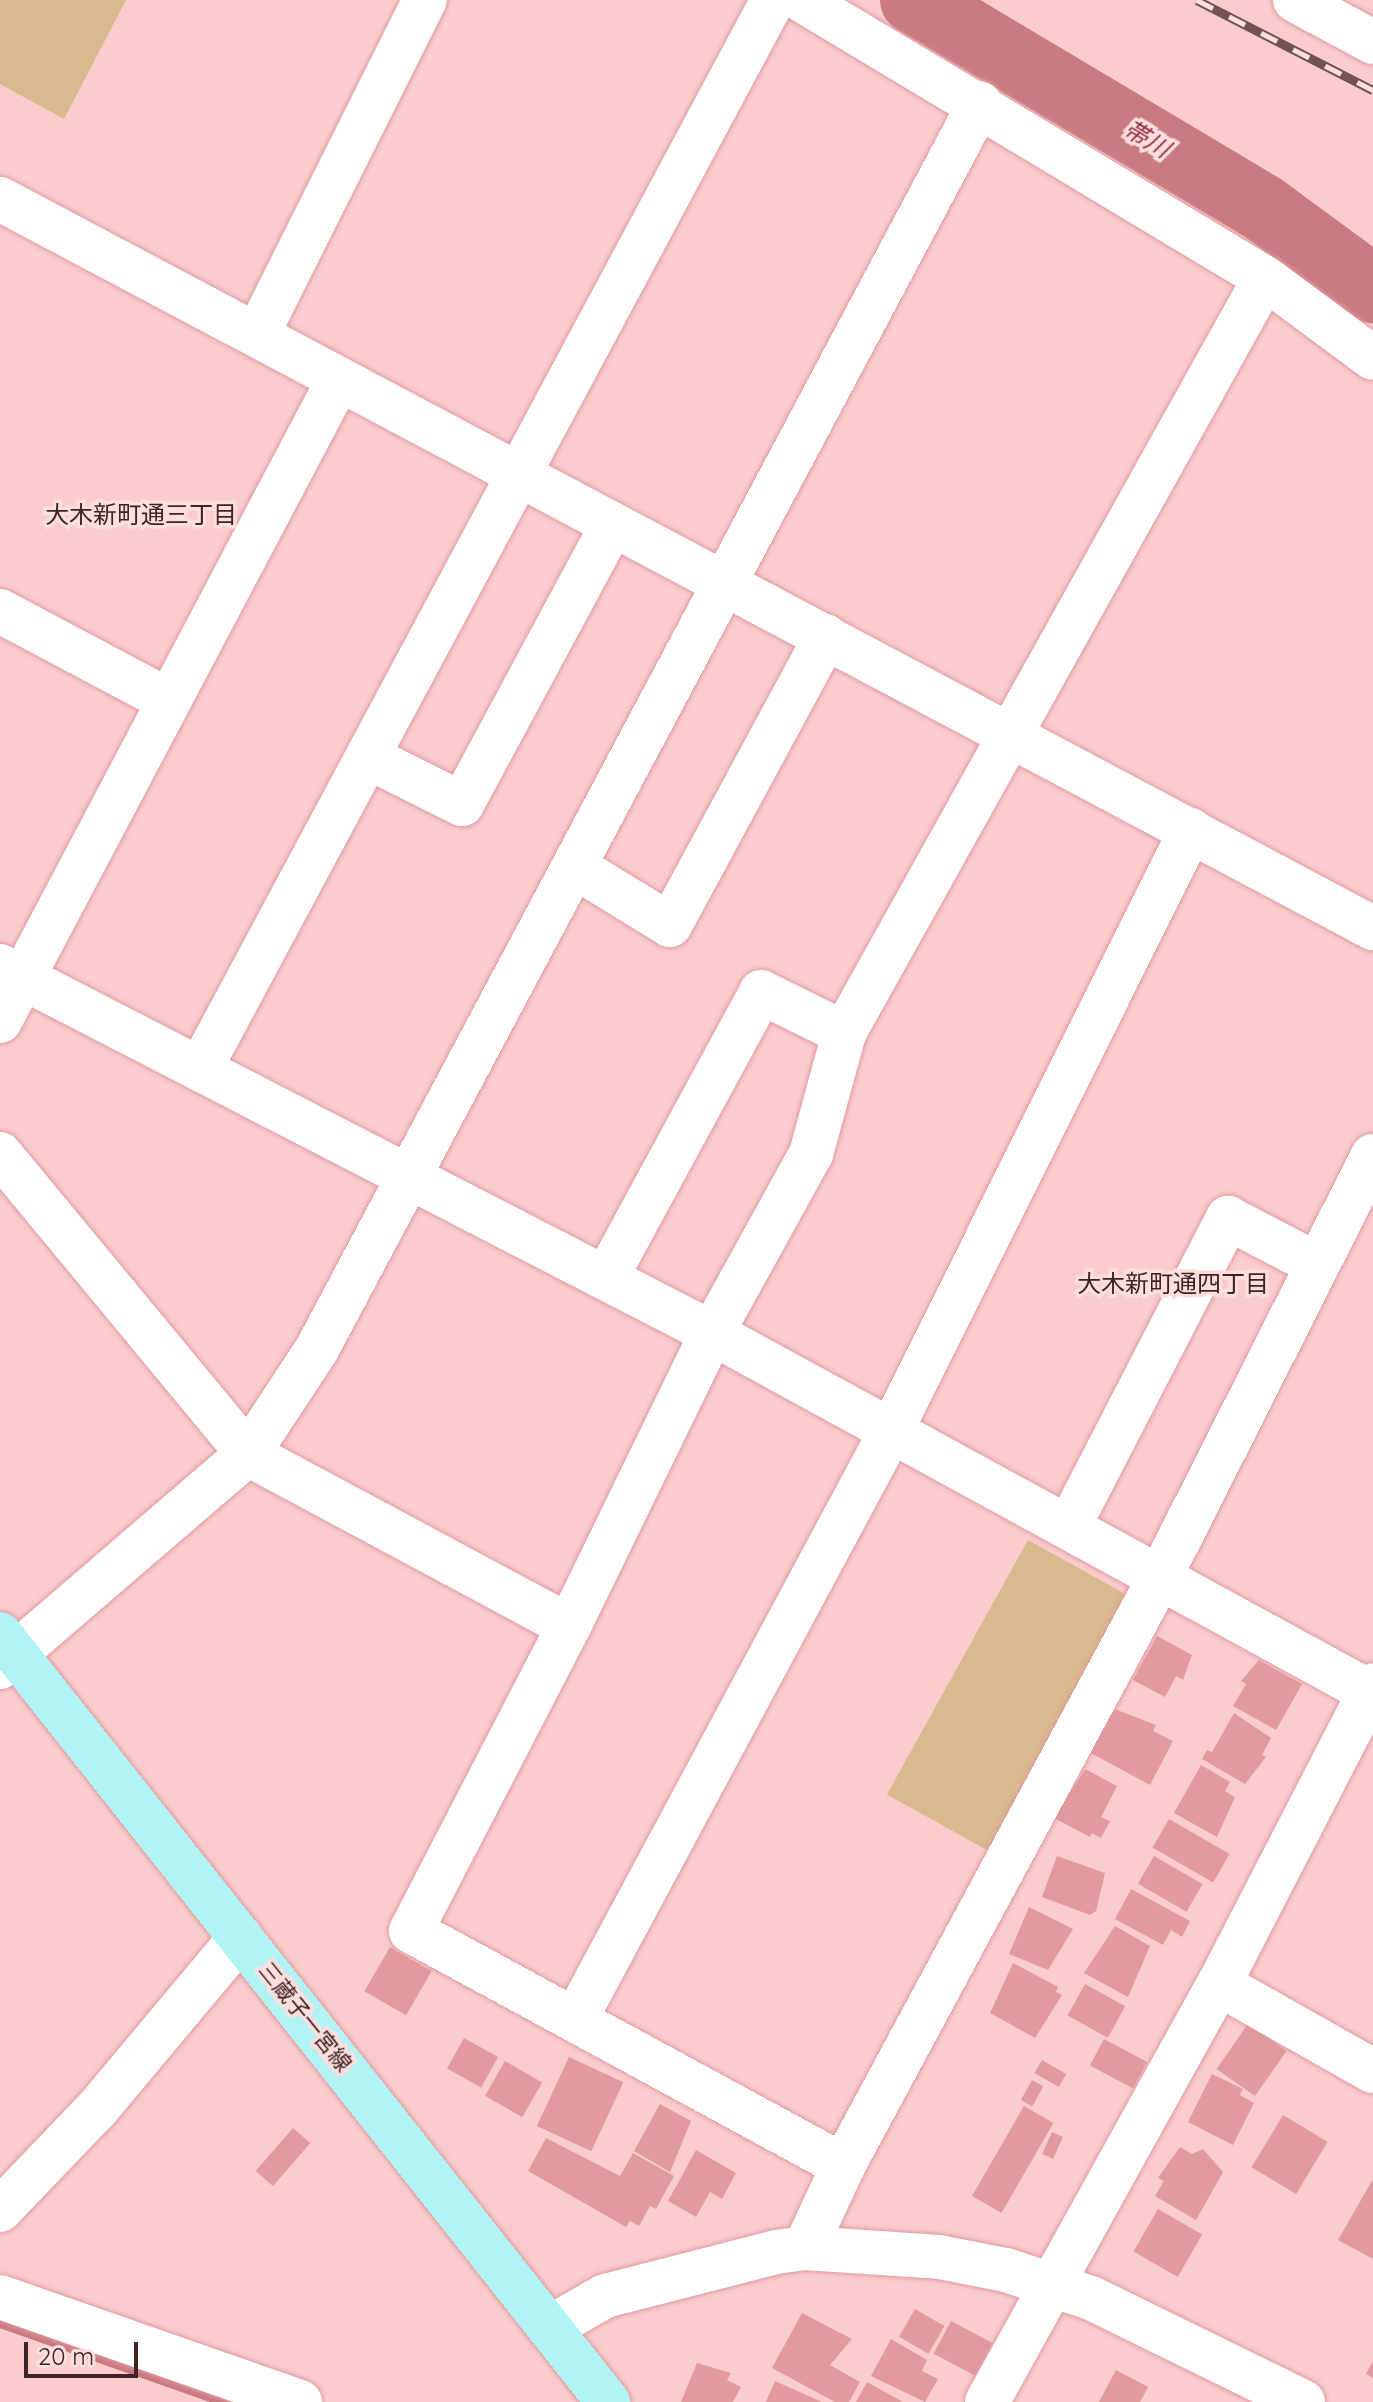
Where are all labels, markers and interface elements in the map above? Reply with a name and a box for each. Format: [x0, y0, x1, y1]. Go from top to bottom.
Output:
water label: 帯川 [1119, 114, 1175, 164]
district label: 大木新町通三丁目 [45, 501, 237, 529]
district label: 大木新町通四丁目 [1077, 1270, 1269, 1298]
street label: 三蔵子一宮線 [253, 1957, 357, 2077]
scale bar [28, 2326, 142, 2376]
text: 20 m [38, 2341, 94, 2371]

